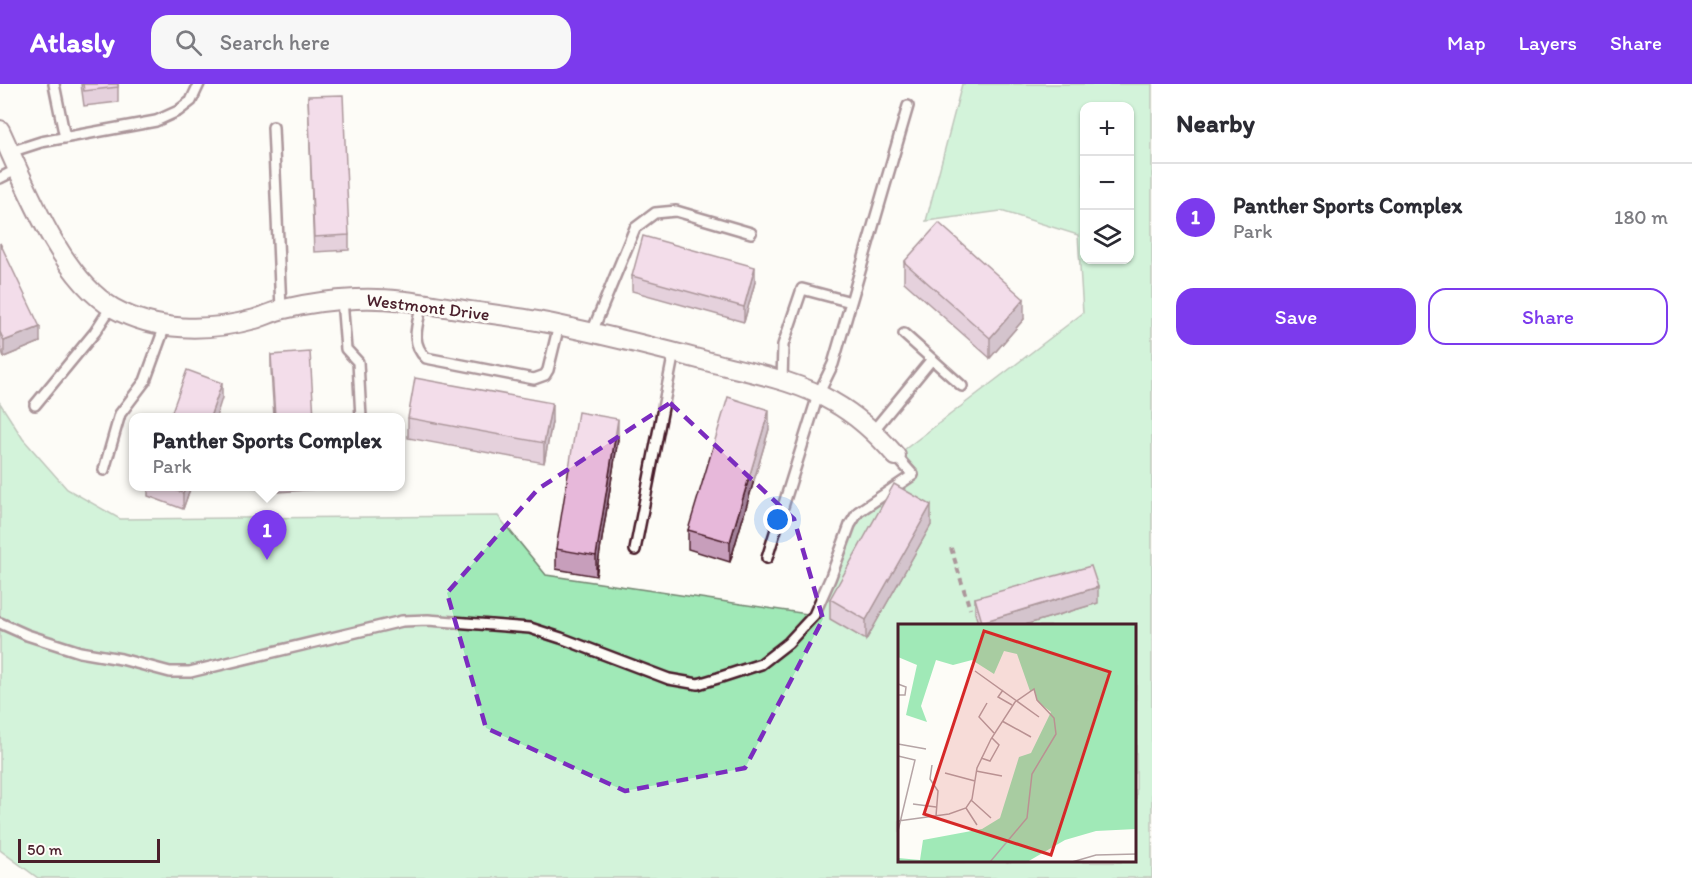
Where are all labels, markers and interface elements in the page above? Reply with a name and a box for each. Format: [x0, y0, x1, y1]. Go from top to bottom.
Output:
search box [151, 15, 571, 69]
text: Atlasly [30, 25, 115, 59]
icon: search [172, 26, 205, 59]
text: Search here [220, 29, 330, 56]
text: Map [1447, 30, 1486, 55]
text: Layers [1519, 30, 1577, 55]
text: Share [1610, 30, 1662, 55]
map controls [1080, 102, 1134, 264]
button: + [1080, 102, 1134, 156]
text: Nearby [1176, 107, 1255, 139]
button: − [1080, 156, 1134, 210]
text: Panther Sports Complex [1233, 192, 1462, 219]
text: 1 [1191, 205, 1200, 229]
text: 180 m [1614, 205, 1668, 229]
button: layers [1080, 210, 1134, 264]
text: Park [1233, 219, 1272, 243]
button: Save [1176, 288, 1416, 345]
button: Share [1428, 288, 1668, 345]
street label: Westmont Drive [365, 289, 491, 325]
popup [129, 413, 405, 491]
text: Panther Sports Complex [152, 427, 382, 454]
text: Park [152, 454, 192, 478]
your location [763, 505, 792, 534]
pin: 1 [248, 510, 286, 560]
inset map [898, 624, 1137, 863]
scale bar [18, 836, 160, 864]
text: 50 m [27, 840, 62, 859]

